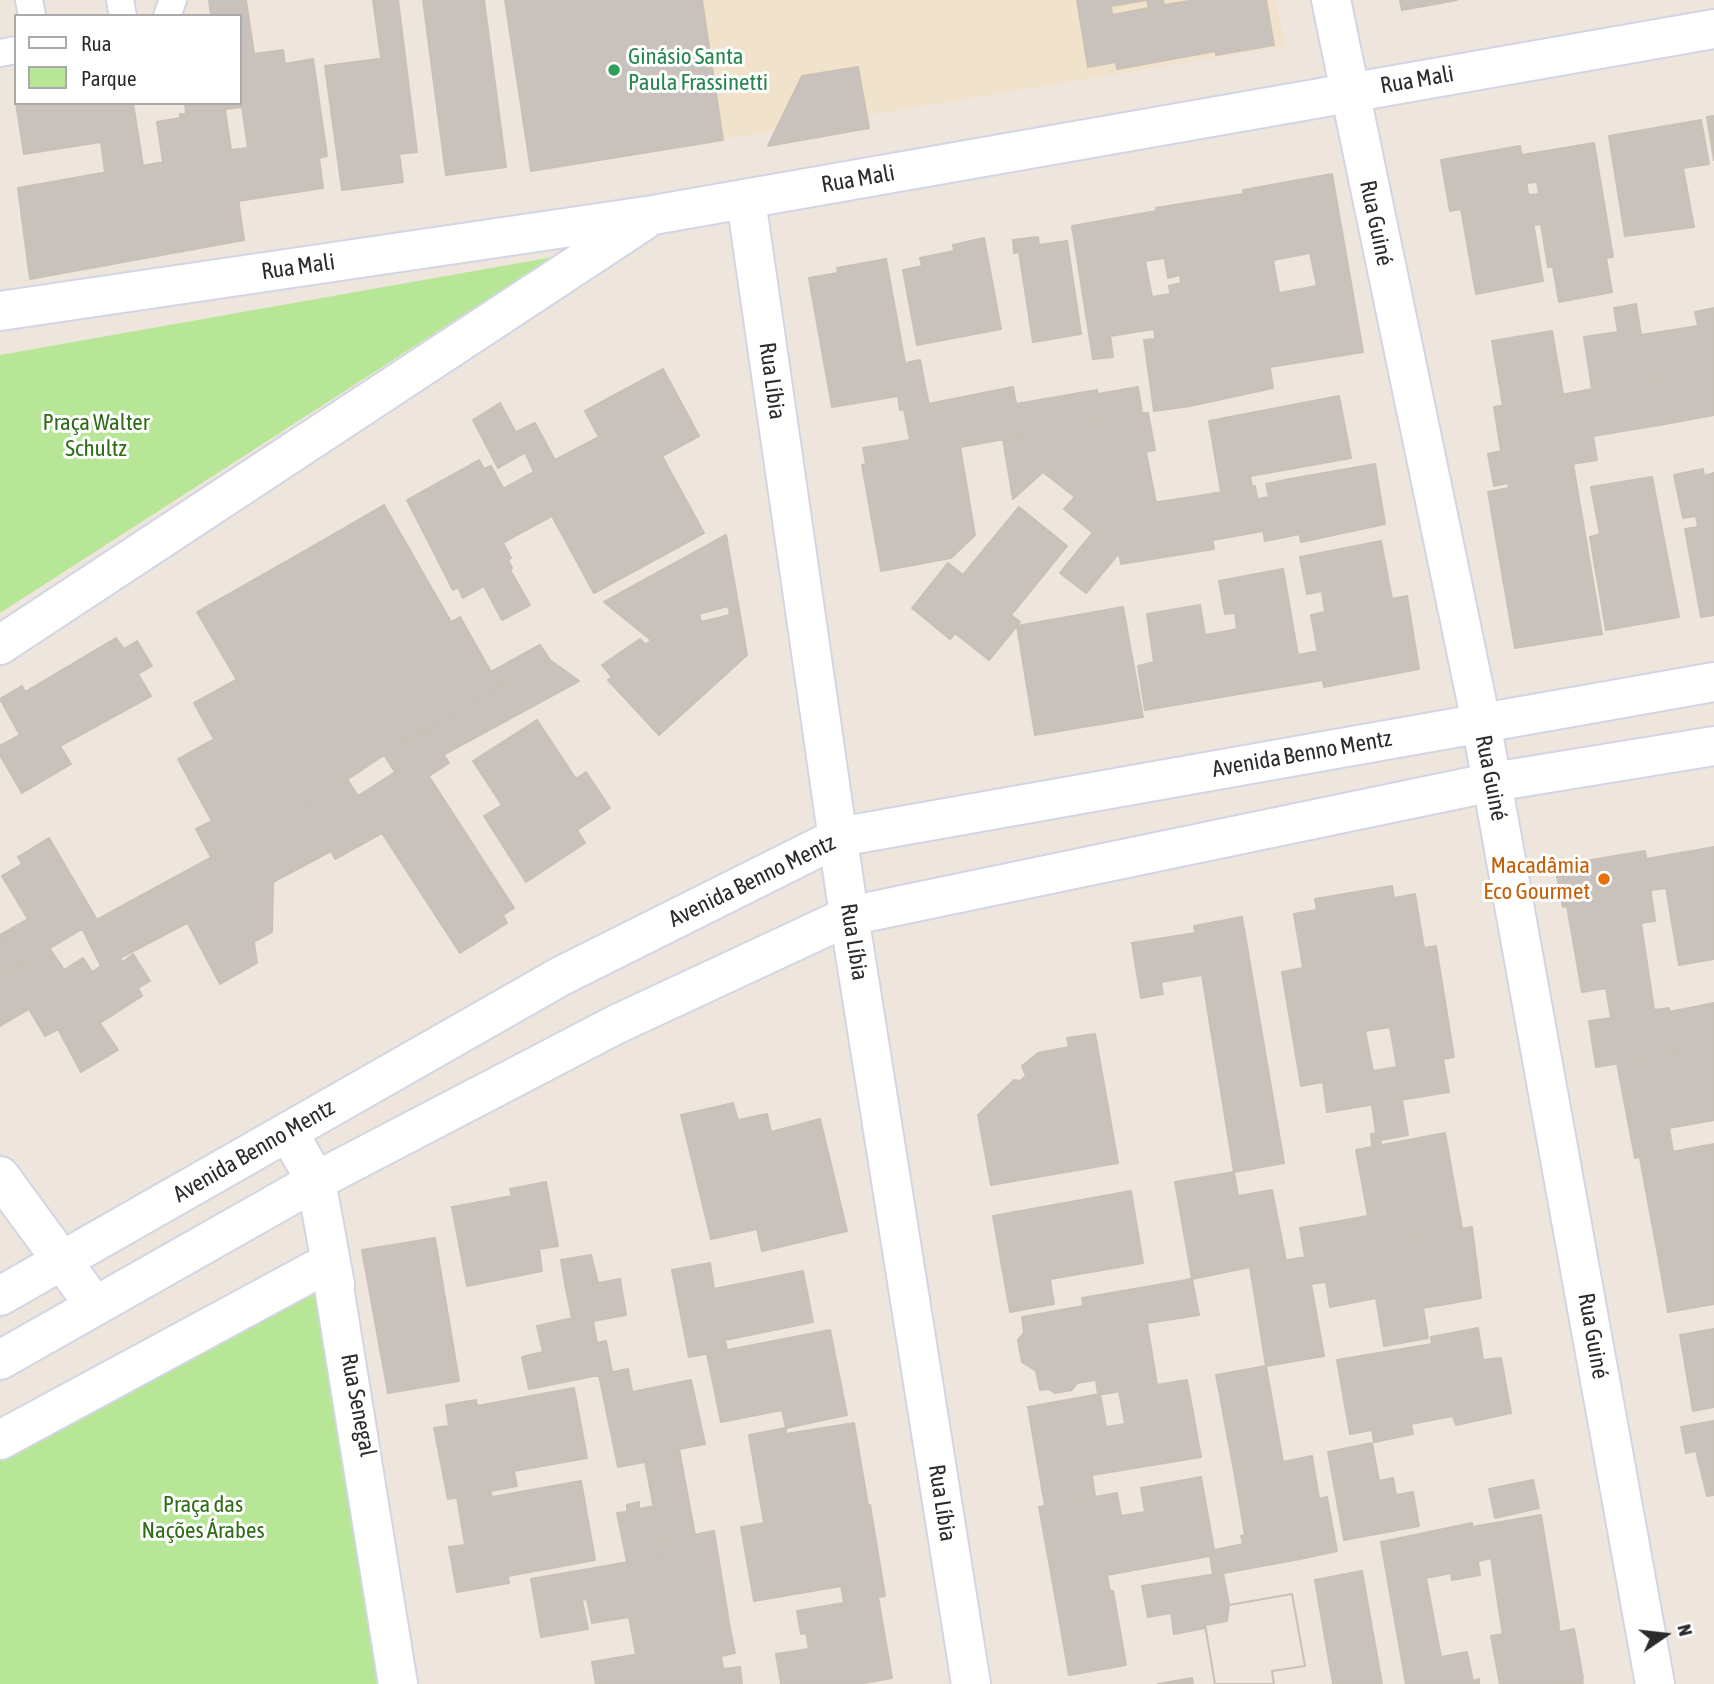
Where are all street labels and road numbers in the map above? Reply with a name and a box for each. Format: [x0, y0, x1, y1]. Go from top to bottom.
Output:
street label: Rua Mali [1378, 60, 1456, 100]
street label: Rua Mali [819, 159, 897, 199]
street label: Rua Guiné [1353, 178, 1399, 268]
street label: Rua Mali [259, 248, 337, 286]
street label: Rua Líbia [753, 341, 791, 421]
street label: Avenida Benno Mentz [1210, 725, 1394, 783]
street label: Rua Guiné [1469, 733, 1513, 823]
street label: Avenida Benno Mentz [664, 829, 840, 933]
street label: Rua Líbia [834, 902, 874, 982]
street label: Avenida Benno Mentz [168, 1094, 340, 1208]
street label: Rua Guiné [1572, 1291, 1614, 1381]
street label: Rua Senegal [334, 1351, 382, 1459]
street label: Rua Líbia [922, 1463, 962, 1543]

